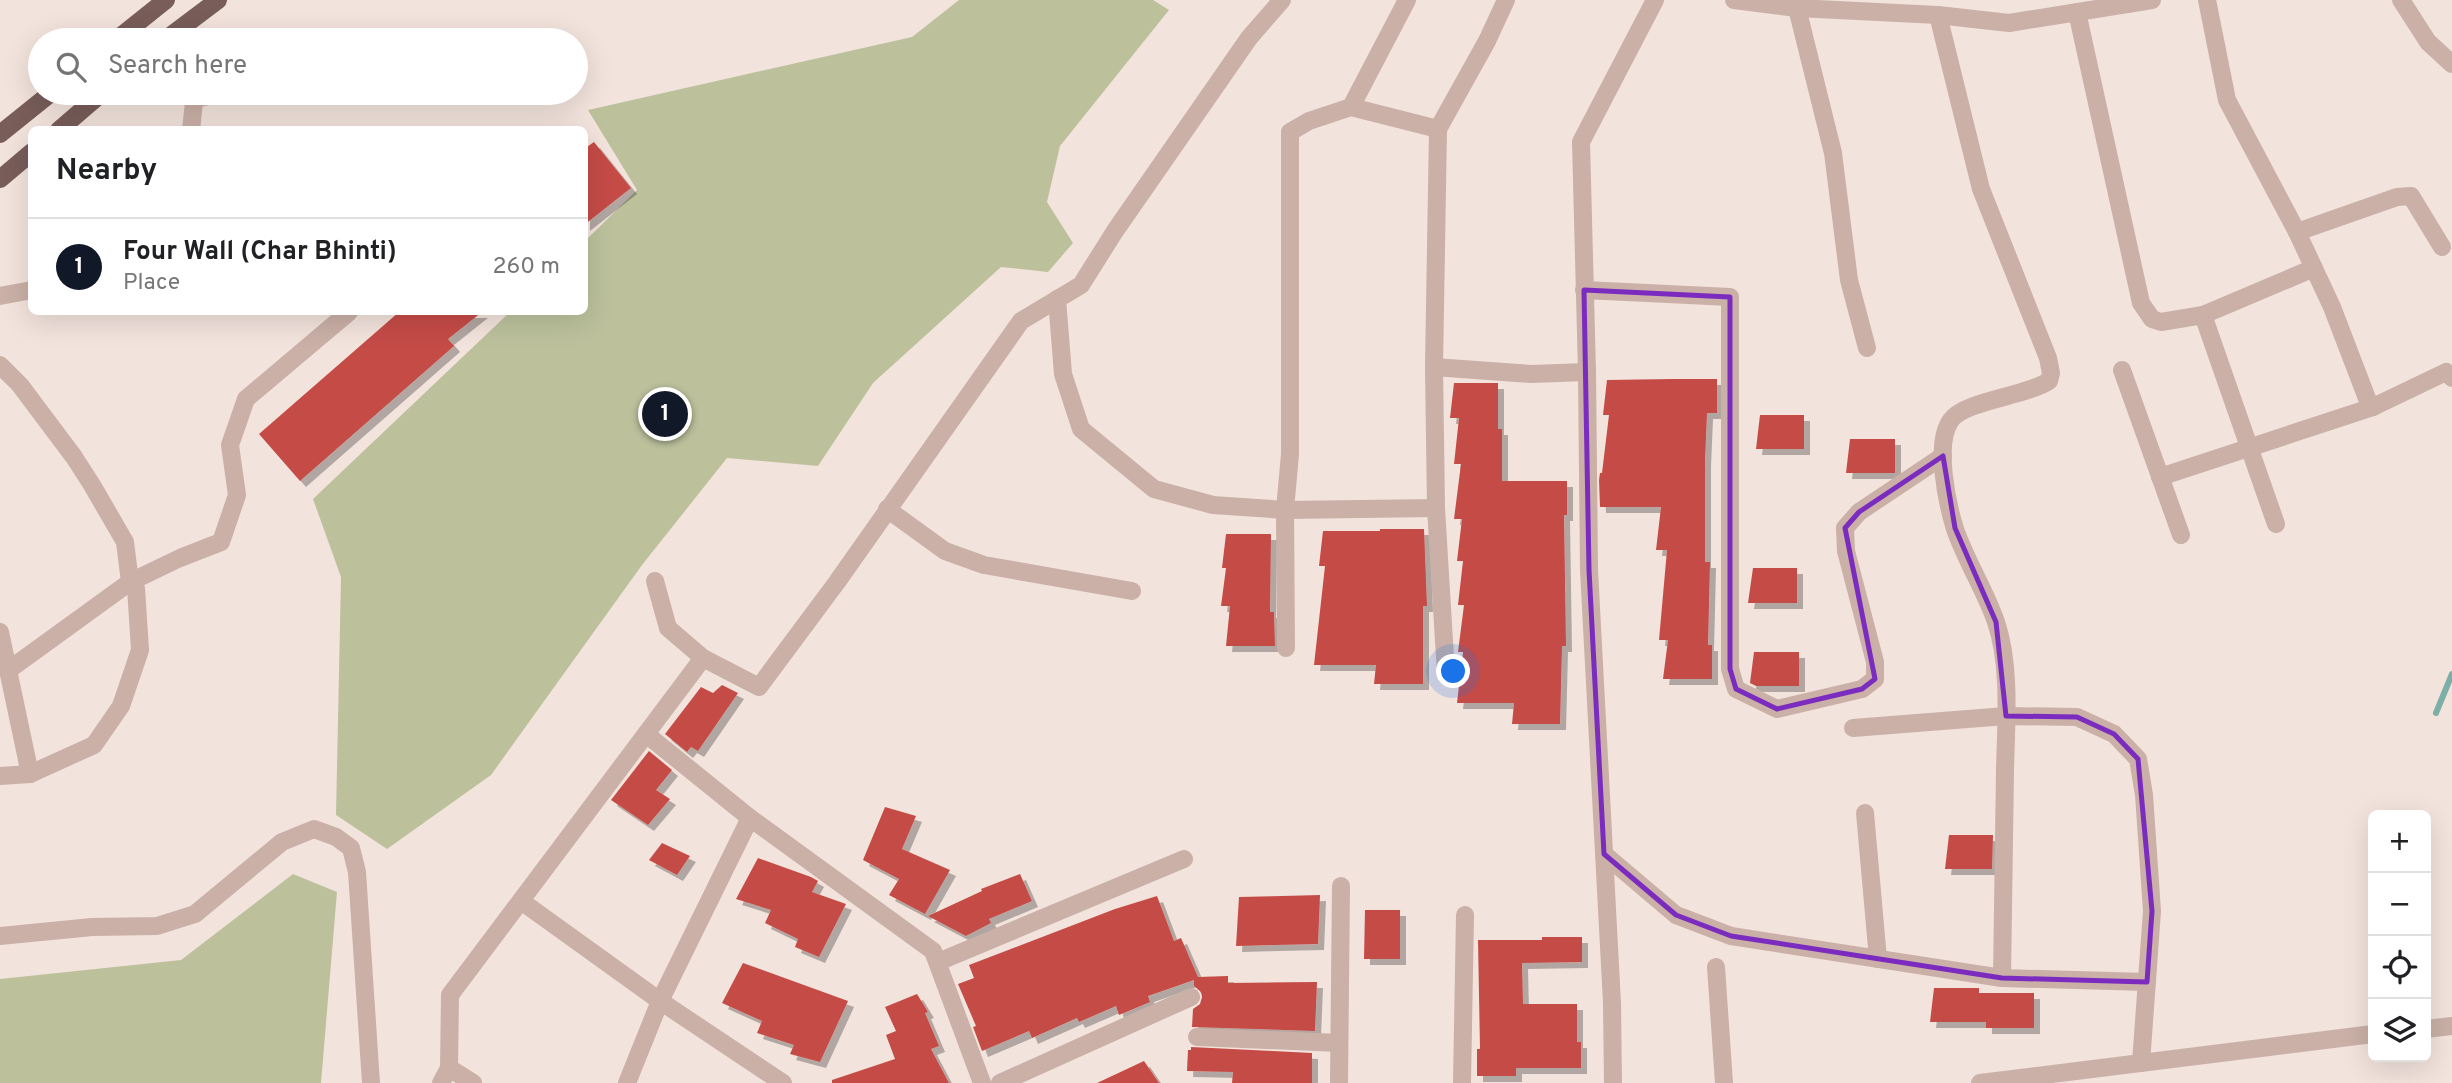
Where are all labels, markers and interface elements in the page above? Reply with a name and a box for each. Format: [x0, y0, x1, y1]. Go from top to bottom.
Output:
search box [28, 28, 588, 105]
icon: search [52, 48, 90, 86]
text: Search here [108, 50, 247, 83]
text: Nearby [56, 153, 157, 190]
text: Four Wall (Char Bhinti) [123, 236, 397, 269]
text: 1 [74, 253, 84, 282]
text: 260 m [493, 253, 560, 282]
text: Place [123, 269, 180, 298]
pin: 1 [642, 388, 688, 440]
your location [1436, 654, 1470, 688]
map controls [2368, 810, 2431, 1062]
button: + [2368, 810, 2431, 873]
button: − [2368, 873, 2431, 936]
button: locate [2368, 936, 2431, 999]
button: layers [2368, 999, 2431, 1062]

